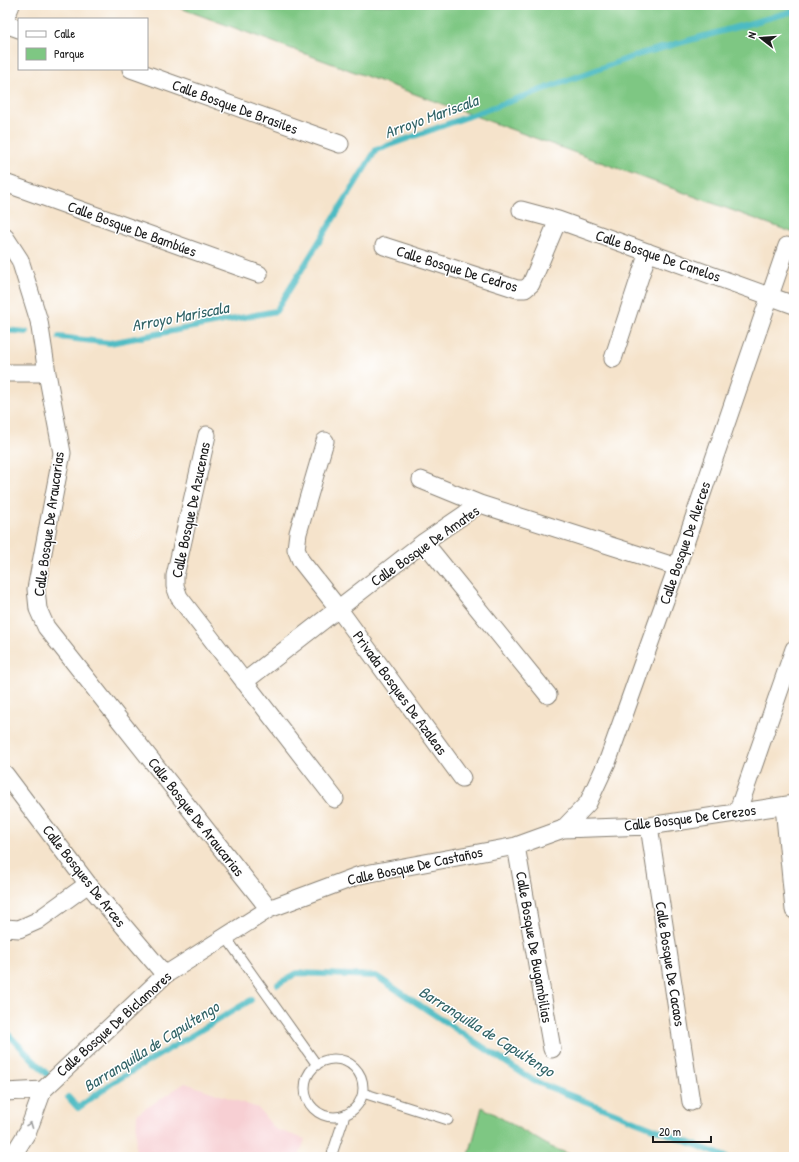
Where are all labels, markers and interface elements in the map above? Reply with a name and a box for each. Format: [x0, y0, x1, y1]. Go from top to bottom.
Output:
legend [18, 18, 148, 70]
north arrow [741, 18, 781, 58]
text: Calle [54, 25, 75, 42]
text: N [744, 30, 759, 40]
text: Parque [54, 45, 84, 62]
street label: Calle Bosque De Brasiles [169, 74, 301, 139]
water label: Arroyo Mariscala [381, 88, 483, 143]
street label: Calle Bosque De Bambúes [65, 195, 200, 262]
street label: Calle Bosque De Canelos [593, 224, 724, 287]
street label: Calle Bosque De Cedros [394, 240, 521, 297]
water label: Arroyo Mariscala [130, 296, 232, 336]
street label: Calle Bosque De Azucenas [166, 440, 215, 580]
street label: Calle Bosque De Araucarias [28, 450, 69, 598]
street label: Calle Bosque De Alerces [654, 478, 716, 607]
street label: Calle Bosque De Amates [366, 500, 484, 591]
street label: Privada Bosques De Azaleas [348, 626, 453, 759]
street label: Calle Bosque De Araucarias [143, 753, 250, 881]
street label: Calle Bosque De Cerezos [623, 799, 757, 836]
street label: Calle Bosques De Arces [38, 820, 131, 931]
street label: Calle Bosque De Castaños [345, 841, 485, 890]
street label: Calle Bosque De Bugambilias [511, 870, 558, 1024]
street label: Calle Bosque De Cacaos [650, 900, 691, 1028]
street label: Calle Bosque De Biclamores [51, 966, 176, 1081]
water label: Barranquilla de Capultengo [415, 980, 560, 1082]
water label: Barranquilla de Capultengo [79, 995, 224, 1097]
scale bar [653, 1118, 711, 1144]
one-way arrow [25, 1121, 33, 1128]
text: 20 m [659, 1123, 681, 1140]

